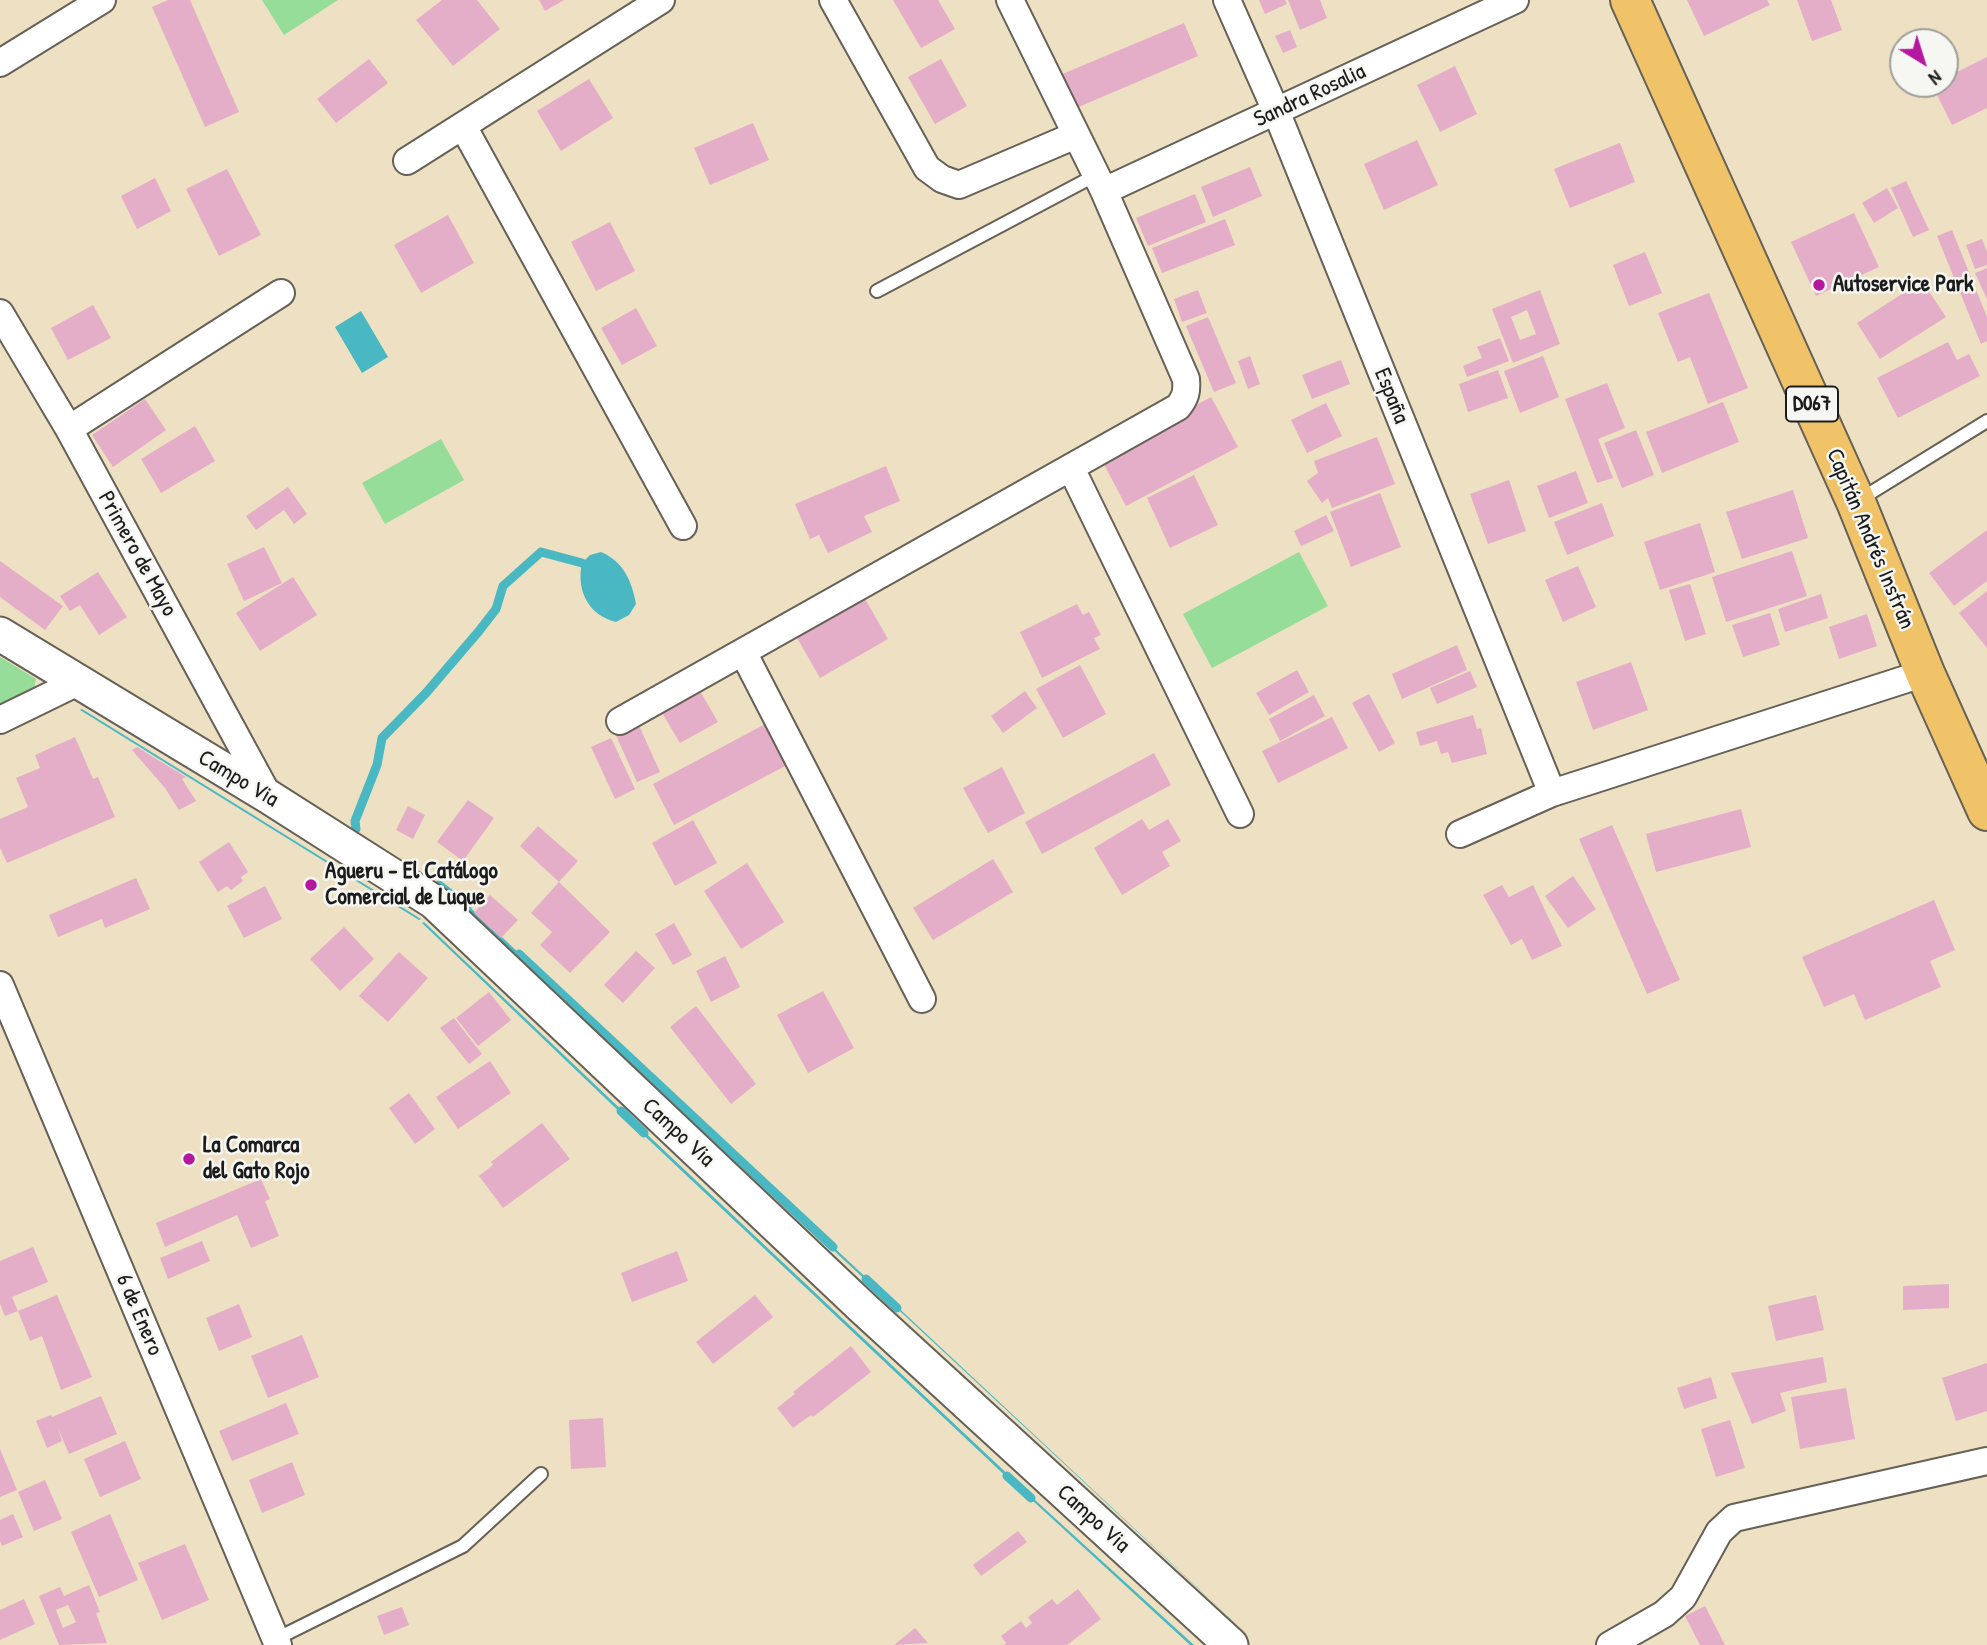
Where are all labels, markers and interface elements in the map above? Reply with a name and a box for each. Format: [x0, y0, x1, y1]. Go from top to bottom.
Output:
north arrow [1889, 28, 1959, 98]
street label: Sandra Rosalia [1250, 58, 1370, 134]
text: N [1924, 65, 1948, 91]
place label: Autoservice Park [1833, 271, 1974, 299]
marker: Autoservice Park [1811, 277, 1827, 293]
street label: España [1367, 364, 1415, 428]
road number: D067 [1786, 386, 1838, 422]
street label: Capitán Andrés Insfrán [1820, 445, 1920, 633]
street label: Primero de Mayo [91, 487, 183, 621]
street label: Campo Via [193, 744, 283, 814]
place label: Agueru - El Catálogo Comercial de Luque [325, 858, 498, 912]
marker: Agueru - El Catálogo Comercial de Luque [303, 877, 319, 893]
street label: Campo Via [636, 1093, 720, 1173]
place label: La Comarca del Gato Rojo [203, 1132, 309, 1186]
marker: La Comarca del Gato Rojo [181, 1151, 197, 1167]
street label: 6 de Enero [110, 1270, 168, 1360]
street label: Campo Via [1051, 1479, 1135, 1559]

